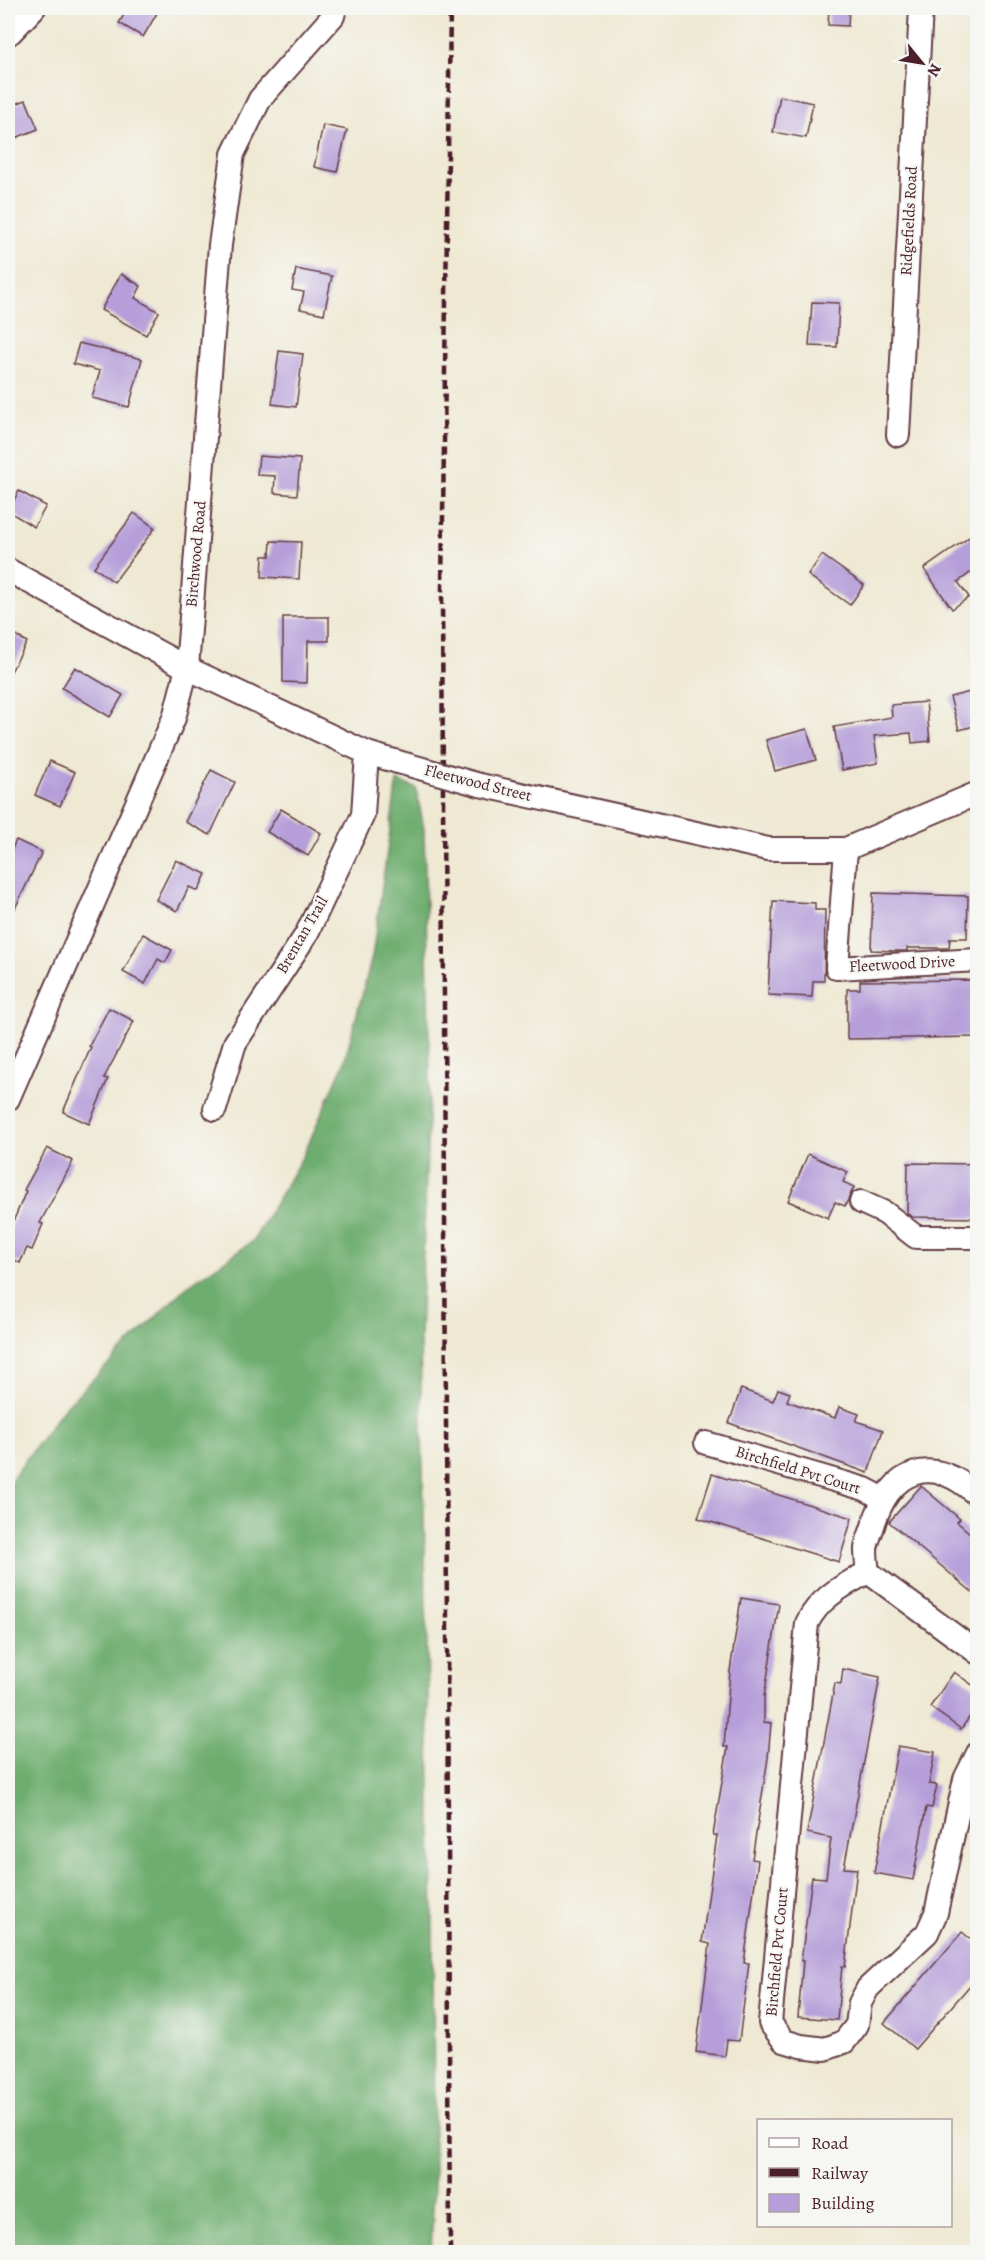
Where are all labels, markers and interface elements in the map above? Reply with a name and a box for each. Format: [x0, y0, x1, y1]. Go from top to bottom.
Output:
north arrow [892, 33, 952, 93]
text: N [922, 59, 947, 81]
street label: Ridgefields Road [895, 165, 923, 276]
street label: Birchwood Road [180, 499, 212, 608]
street label: Fleetwood Street [422, 759, 534, 807]
street label: Brentan Trail [271, 892, 333, 978]
street label: Fleetwood Drive [848, 950, 956, 978]
street label: Birchfield Pvt Court [733, 1441, 863, 1499]
street label: Birchfield Pvt Court [760, 1886, 794, 2018]
legend [757, 2119, 952, 2227]
text: Road [811, 2131, 849, 2155]
text: Railway [811, 2161, 869, 2185]
text: Building [811, 2191, 875, 2215]

